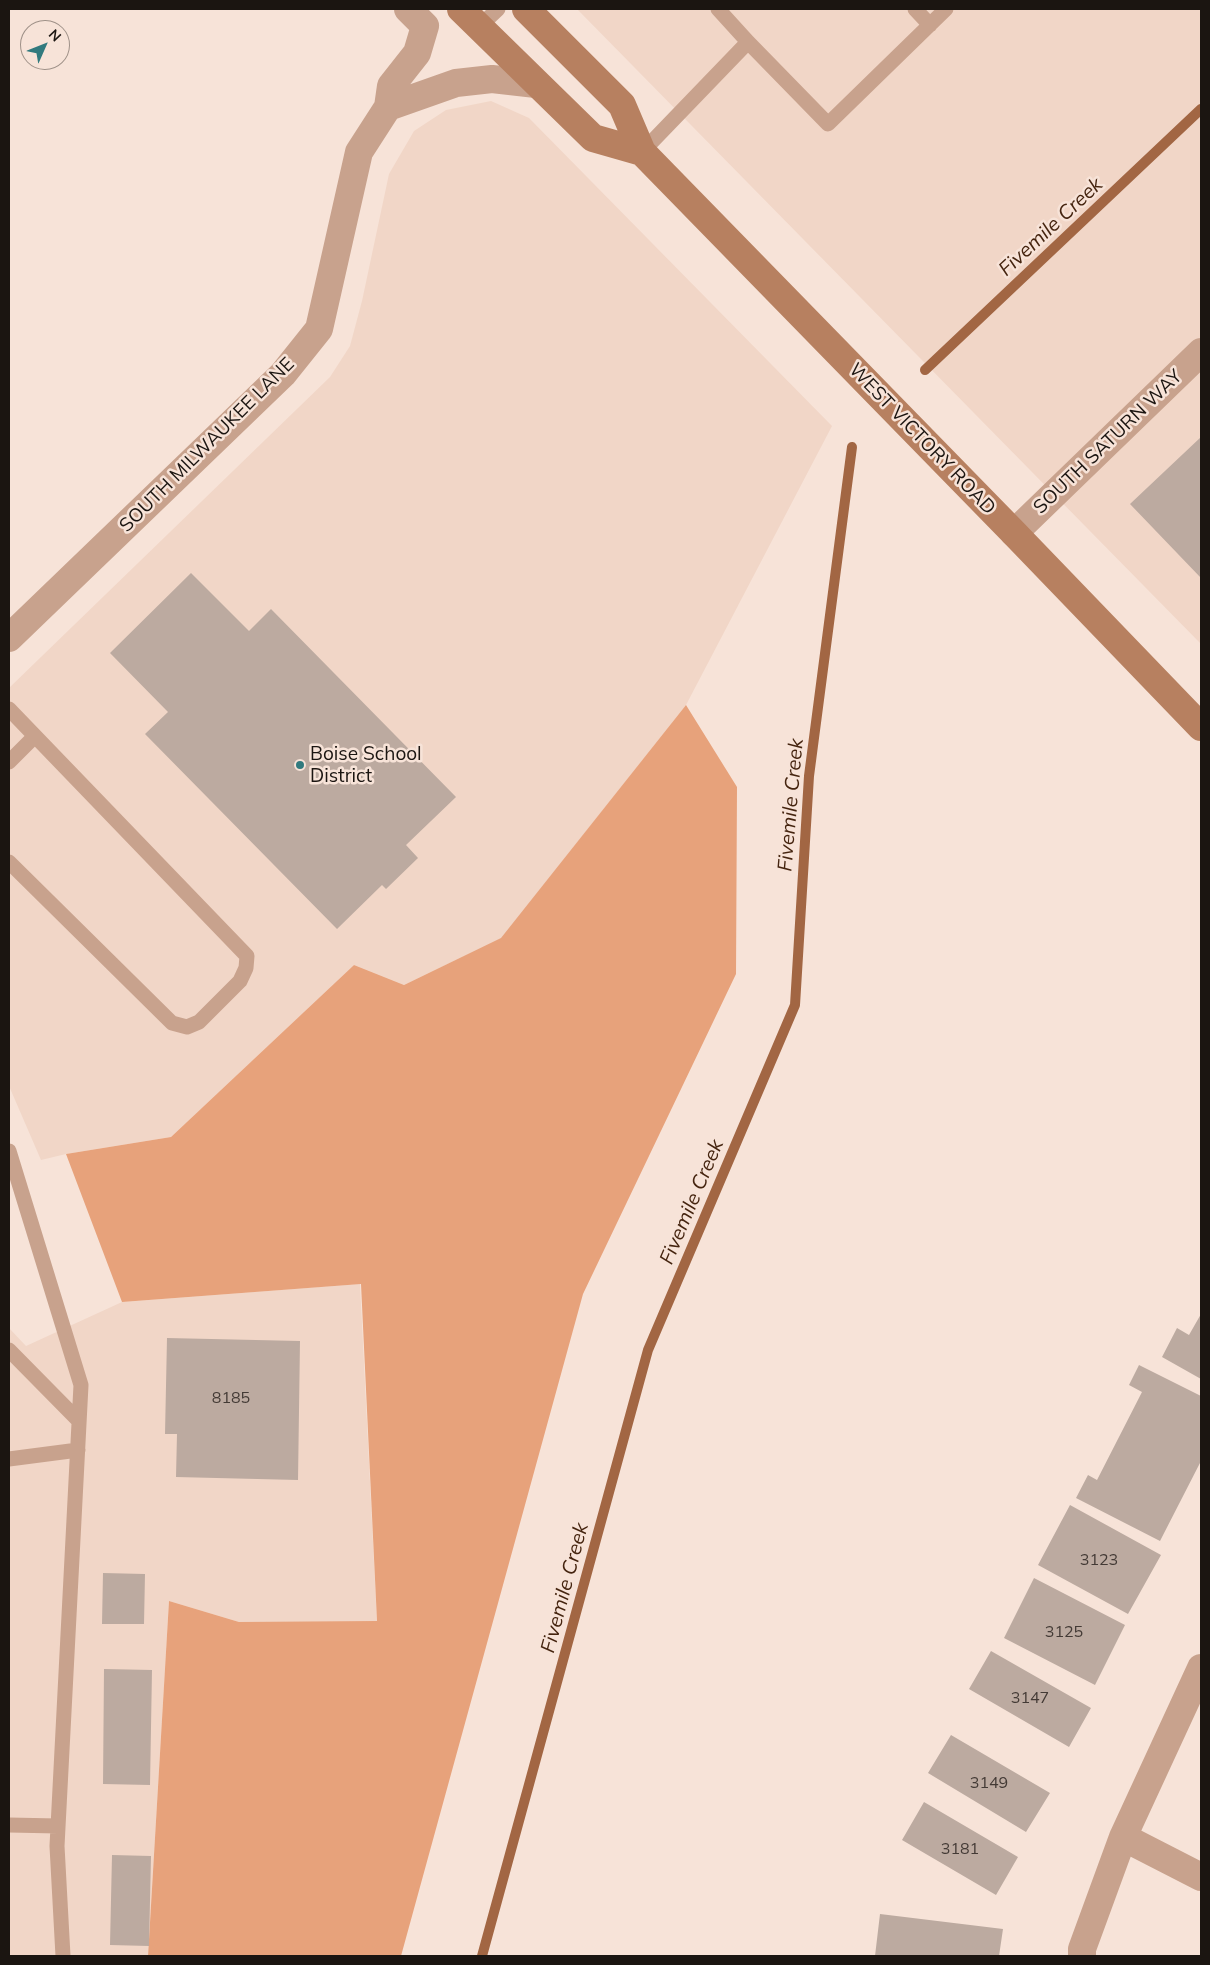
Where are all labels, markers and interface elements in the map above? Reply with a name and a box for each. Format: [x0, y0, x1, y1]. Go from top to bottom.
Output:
north arrow [20, 20, 70, 70]
text: N [45, 25, 65, 45]
water label: Fivemile Creek [994, 173, 1108, 281]
street label: SOUTH MILWAUKEE LANE [115, 353, 299, 537]
street label: WEST VICTORY ROAD [844, 359, 1000, 519]
street label: SOUTH SATURN WAY [1029, 365, 1187, 519]
water label: Fivemile Creek [773, 738, 809, 872]
place label: Boise School District [310, 743, 422, 787]
marker: Boise School District [294, 759, 306, 771]
water label: Fivemile Creek [655, 1136, 729, 1268]
house number: 8185 [212, 1388, 250, 1408]
water label: Fivemile Creek [536, 1520, 594, 1656]
house number: 3123 [1080, 1550, 1118, 1570]
house number: 3125 [1045, 1622, 1083, 1642]
house number: 3147 [1011, 1688, 1049, 1708]
house number: 3149 [970, 1773, 1008, 1793]
house number: 3181 [941, 1839, 979, 1859]

